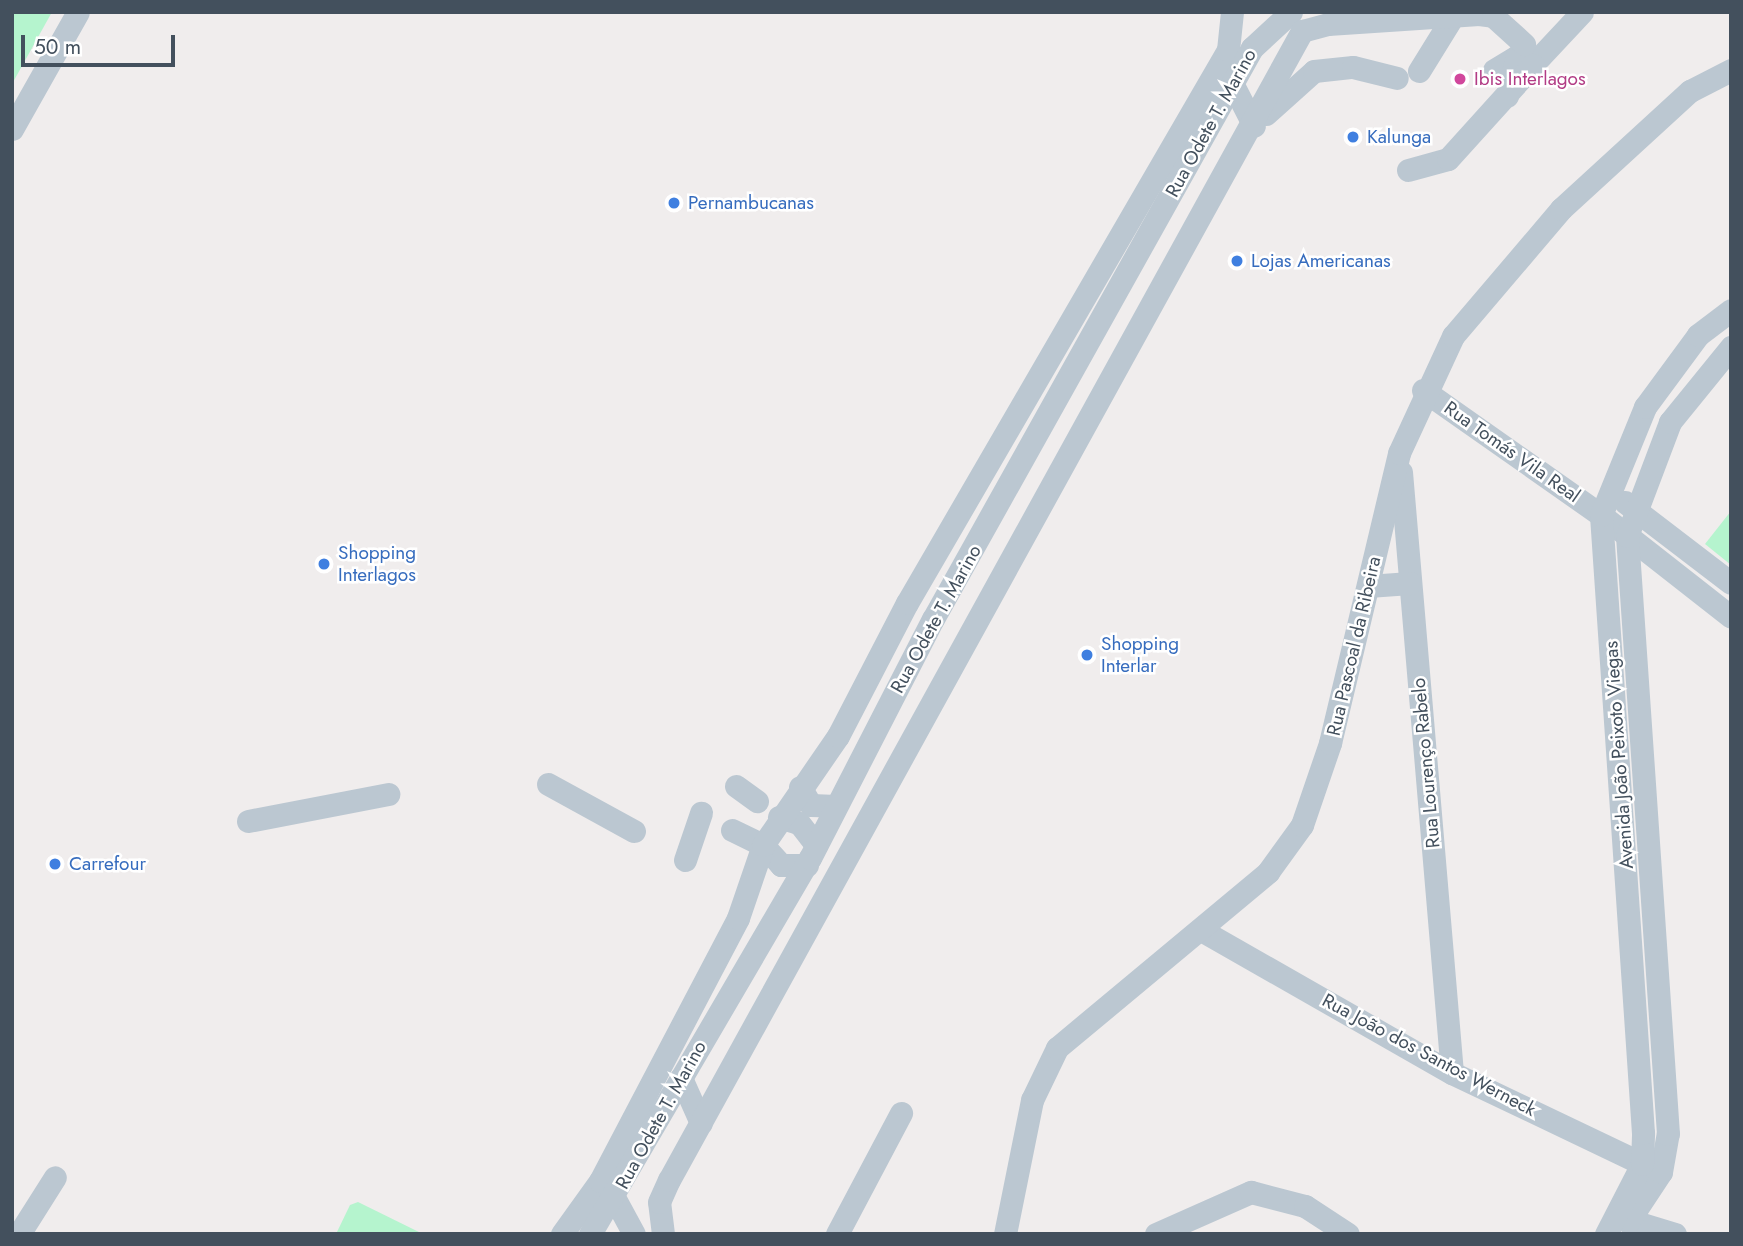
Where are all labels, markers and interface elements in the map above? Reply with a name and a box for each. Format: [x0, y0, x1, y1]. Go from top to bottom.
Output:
scale bar [24, 21, 178, 65]
text: 50 m [34, 32, 81, 62]
street label: Rua Odete T. Marino [1161, 45, 1261, 201]
place label: Ibis Interlagos [1474, 68, 1586, 90]
marker: Ibis Interlagos [1452, 71, 1468, 87]
place label: Kalunga [1367, 126, 1431, 148]
marker: Kalunga [1345, 129, 1361, 145]
place label: Pernambucanas [688, 192, 814, 214]
marker: Pernambucanas [666, 195, 682, 211]
place label: Lojas Americanas [1251, 250, 1391, 272]
marker: Lojas Americanas [1229, 253, 1245, 269]
street label: Rua Tomás Vila Real [1440, 397, 1584, 507]
street label: Rua Odete T. Marino [886, 541, 986, 697]
place label: Shopping Interlagos [338, 542, 416, 586]
street label: Rua Pascoal da Ribeira [1322, 554, 1386, 738]
marker: Shopping Interlagos [316, 556, 332, 572]
place label: Shopping Interlar [1101, 633, 1179, 677]
street label: Avenida João Peixoto Viegas [1600, 640, 1638, 870]
marker: Shopping Interlar [1079, 647, 1095, 663]
street label: Rua Lourenço Rabelo [1407, 677, 1445, 849]
place label: Carrefour [69, 853, 146, 875]
marker: Carrefour [47, 856, 63, 872]
street label: Rua João dos Santos Werneck [1318, 989, 1540, 1121]
street label: Rua Odete T. Marino [611, 1037, 711, 1193]

